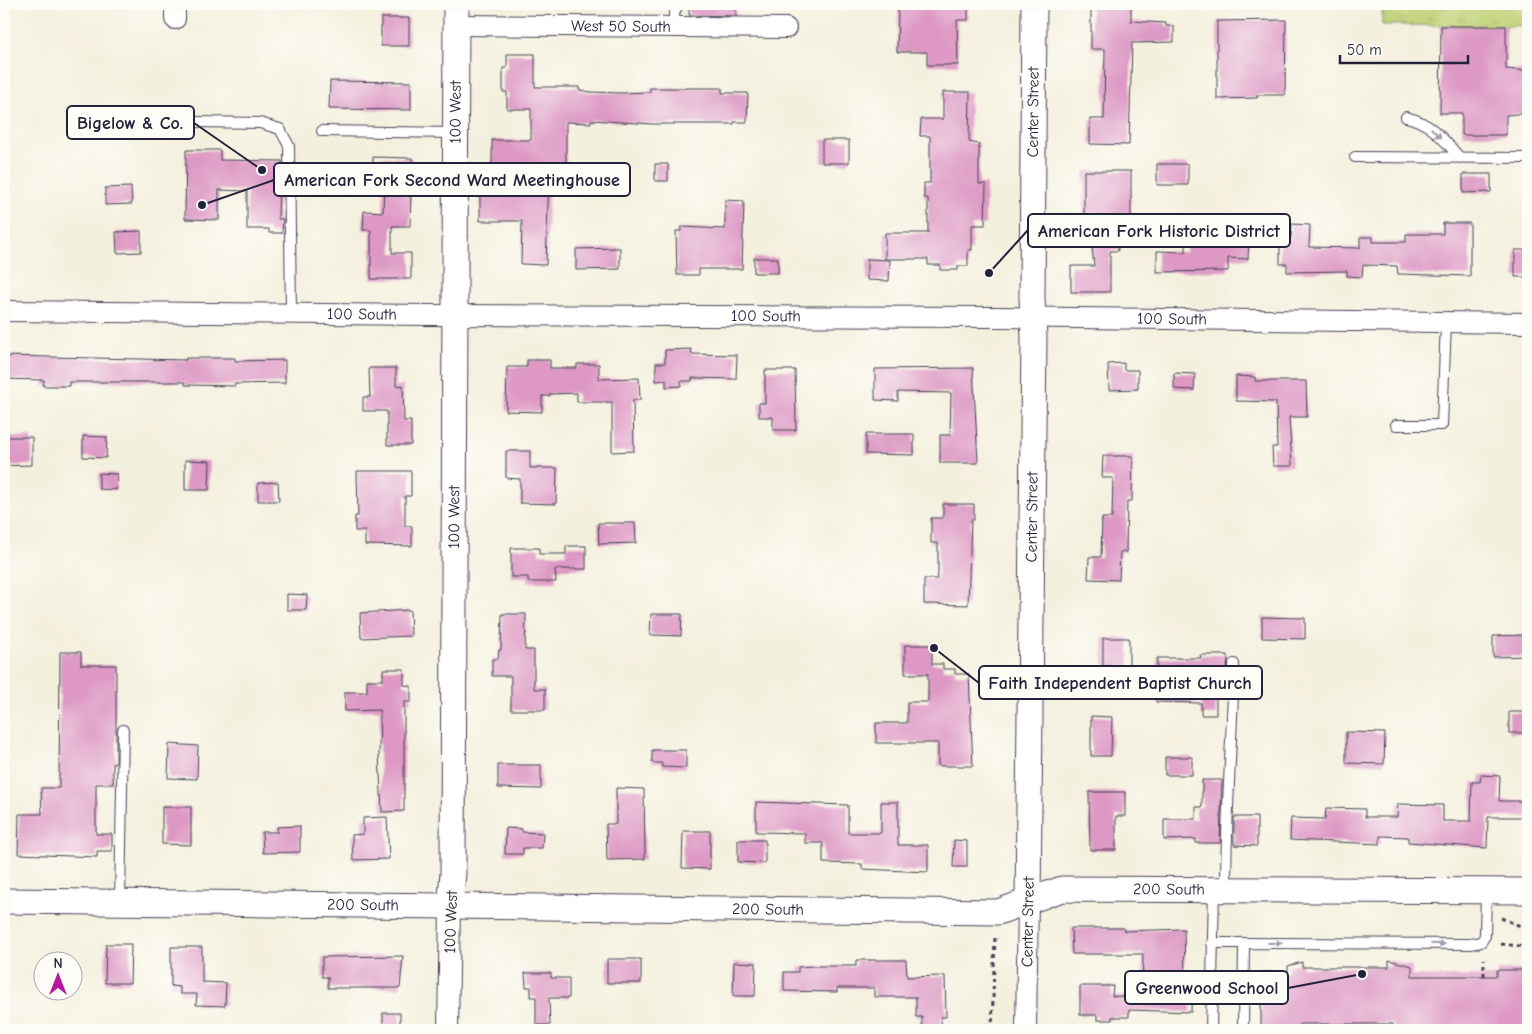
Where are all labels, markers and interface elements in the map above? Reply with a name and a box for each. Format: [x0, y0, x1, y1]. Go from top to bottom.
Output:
street label: West 50 South [571, 17, 671, 36]
scale bar [1340, 32, 1467, 64]
text: 50 m [1347, 41, 1382, 59]
street label: Center Street [1024, 66, 1043, 158]
street label: 100 West [447, 80, 465, 144]
callout: Bigelow & Co. [67, 106, 194, 139]
text: Bigelow & Co. [77, 113, 183, 134]
one-way arrow [1430, 127, 1442, 139]
callout: American Fork Second Ward Meetinghouse [274, 163, 630, 196]
text: American Fork Second Ward Meetinghouse [284, 170, 620, 191]
callout: American Fork Historic District [1028, 214, 1290, 247]
text: American Fork Historic District [1038, 221, 1281, 242]
street label: 100 South [327, 305, 397, 324]
street label: 100 South [731, 307, 801, 325]
street label: 100 South [1137, 310, 1207, 328]
street label: Center Street [1023, 471, 1042, 562]
street label: 100 West [445, 485, 463, 549]
callout: Faith Independent Baptist Church [979, 666, 1262, 699]
text: Faith Independent Baptist Church [988, 673, 1252, 694]
street label: Center Street [1018, 876, 1038, 967]
street label: 200 South [1133, 880, 1205, 899]
street label: 100 West [441, 890, 461, 954]
street label: 200 South [327, 896, 399, 914]
street label: 200 South [732, 900, 804, 919]
one-way arrow [1268, 939, 1284, 947]
one-way arrow [1430, 940, 1446, 948]
north arrow [32, 952, 82, 1002]
text: N [53, 955, 63, 972]
callout: Greenwood School [1125, 971, 1288, 1004]
text: Greenwood School [1135, 978, 1279, 999]

